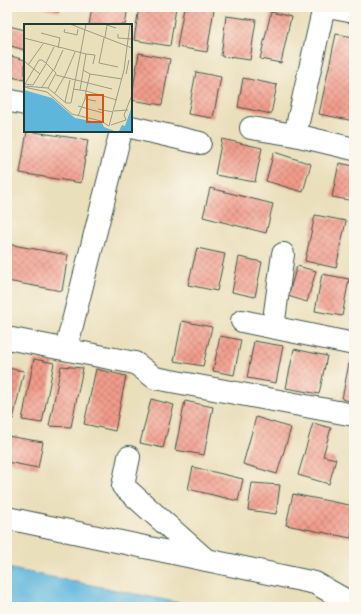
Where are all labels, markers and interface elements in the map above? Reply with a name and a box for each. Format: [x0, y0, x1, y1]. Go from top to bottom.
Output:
inset map [24, 24, 132, 132]

